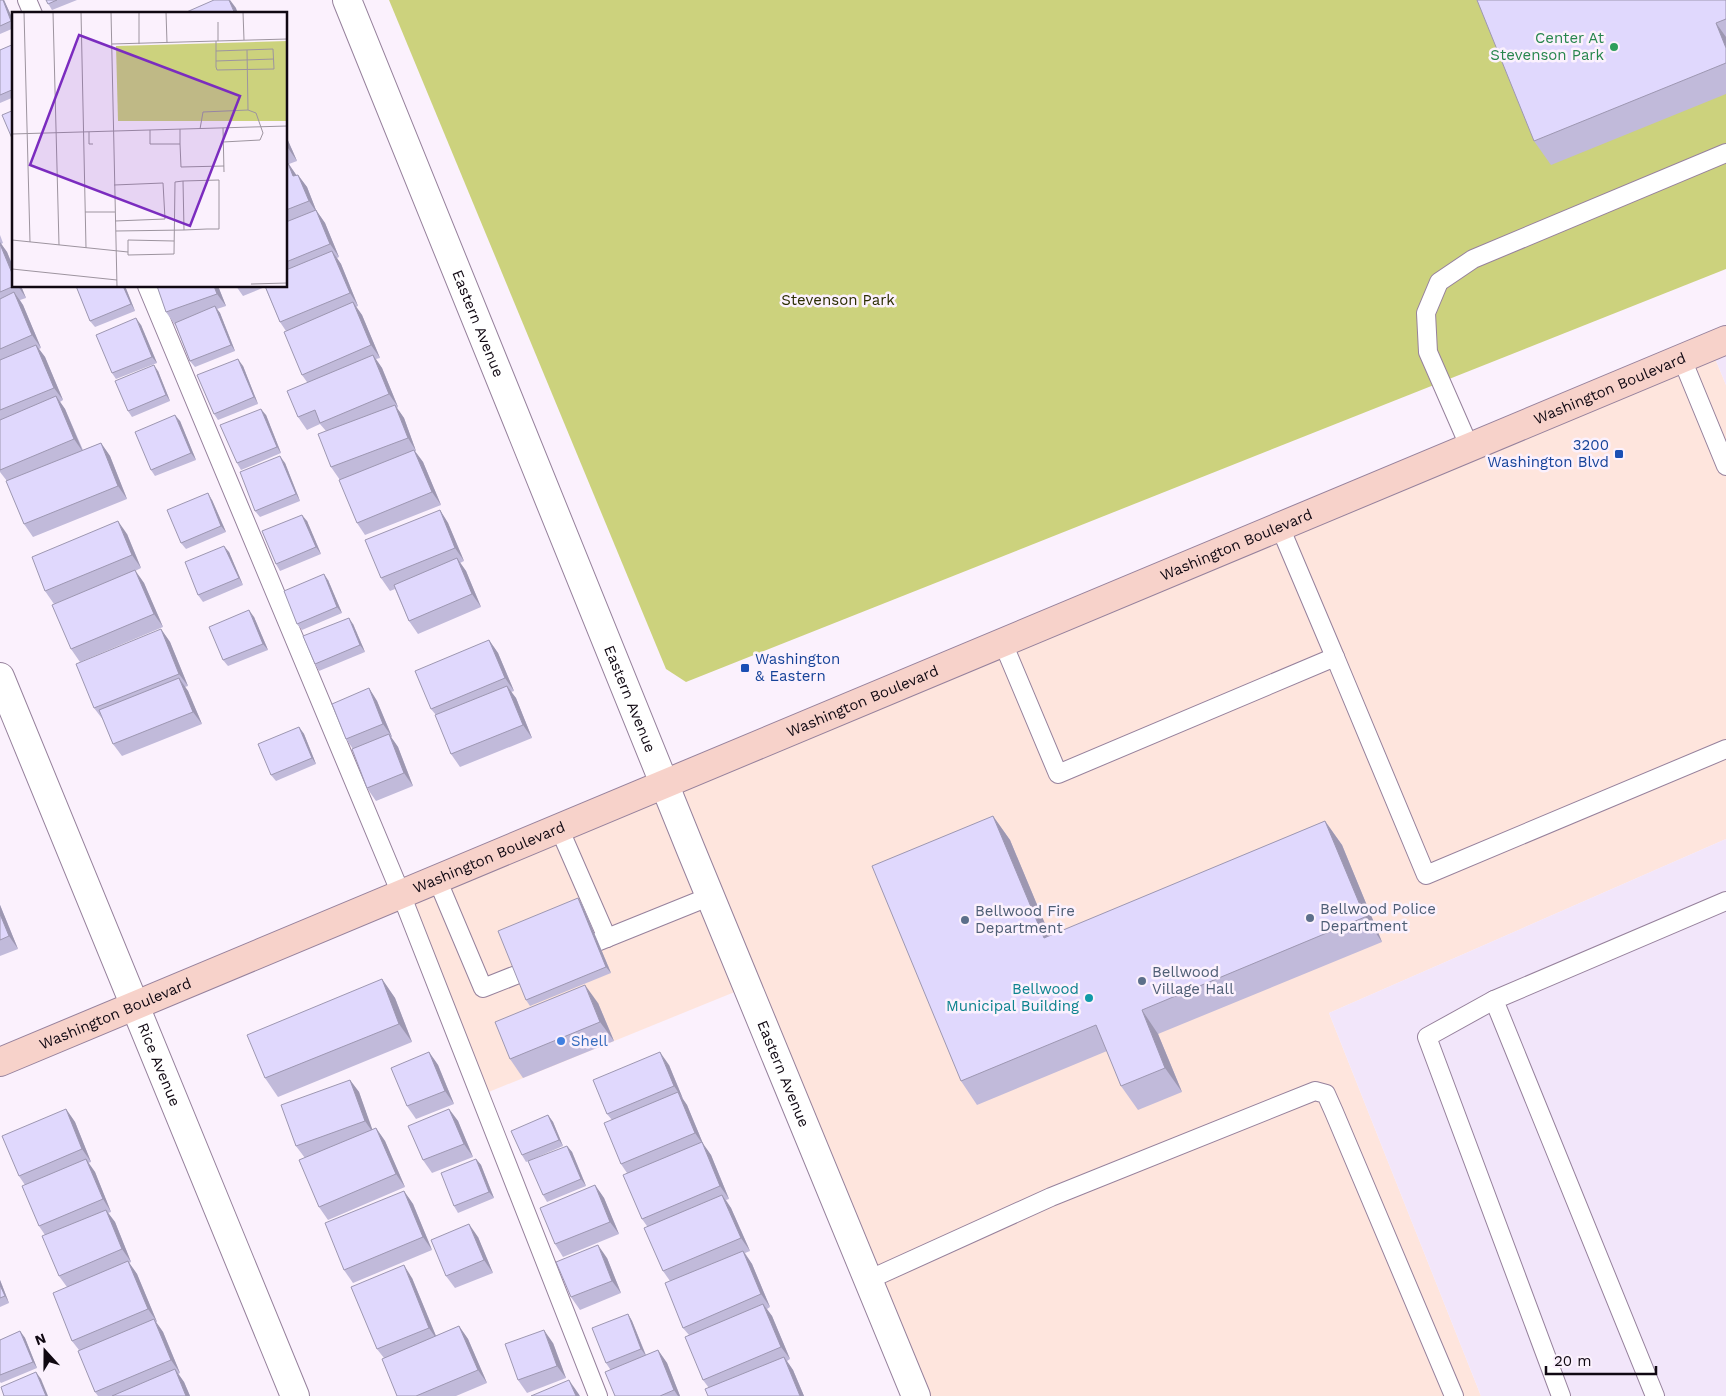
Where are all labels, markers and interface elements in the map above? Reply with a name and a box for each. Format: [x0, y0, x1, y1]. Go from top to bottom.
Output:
inset map [12, 12, 288, 288]
place label: Center At Stevenson Park [1490, 29, 1605, 64]
marker: Center At Stevenson Park [1608, 41, 1620, 53]
street label: Eastern Avenue [448, 267, 508, 380]
park label: Stevenson Park [781, 291, 895, 309]
street label: Washington Boulevard [1531, 349, 1689, 428]
place label: 3200 Washington Blvd [1487, 436, 1609, 471]
marker: 3200 Washington Blvd [1613, 448, 1625, 460]
street label: Washington Boulevard [1158, 505, 1315, 585]
street label: Eastern Avenue [600, 643, 660, 755]
place label: Washington & Eastern [755, 650, 840, 685]
street label: Washington Boulevard [784, 661, 941, 741]
marker: Washington & Eastern [739, 662, 751, 674]
street label: Washington Boulevard [410, 818, 568, 897]
place label: Bellwood Police Department [1320, 900, 1436, 935]
place label: Bellwood Fire Department [975, 902, 1075, 937]
marker: Bellwood Police Department [1304, 912, 1316, 924]
marker: Bellwood Fire Department [959, 914, 971, 926]
place label: Bellwood Village Hall [1152, 963, 1234, 998]
street label: Washington Boulevard [37, 974, 194, 1054]
marker: Bellwood Village Hall [1136, 975, 1148, 987]
place label: Bellwood Municipal Building [946, 980, 1079, 1015]
marker: Bellwood Municipal Building [1083, 992, 1095, 1004]
street label: Eastern Avenue [753, 1018, 813, 1130]
street label: Rice Avenue [134, 1020, 184, 1109]
place label: Shell [571, 1032, 608, 1050]
marker: Shell [555, 1035, 567, 1047]
north arrow [20, 1326, 70, 1376]
text: N [33, 1330, 48, 1348]
scale bar [1546, 1344, 1656, 1376]
text: 20 m [1554, 1352, 1592, 1370]

